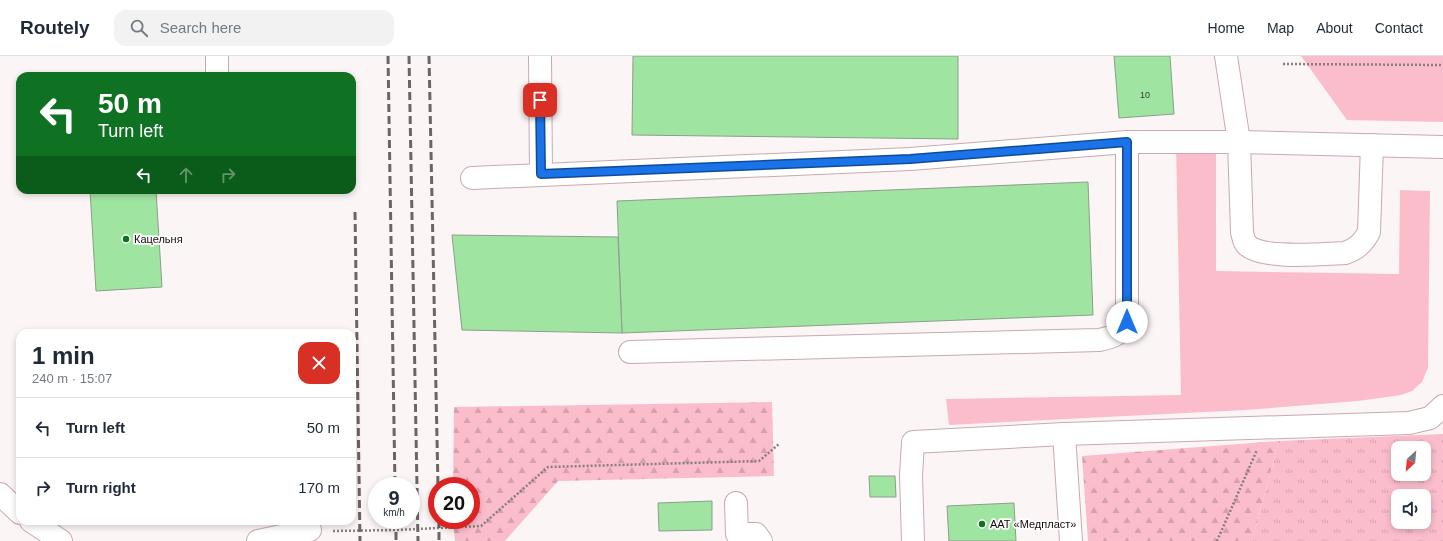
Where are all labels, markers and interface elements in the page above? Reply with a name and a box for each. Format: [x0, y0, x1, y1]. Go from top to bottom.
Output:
search box [114, 10, 394, 46]
text: Routely [20, 17, 90, 38]
icon: search [128, 17, 150, 39]
text: Search here [160, 19, 241, 36]
text: Home [1208, 20, 1245, 36]
text: Map [1267, 20, 1294, 36]
text: About [1316, 20, 1353, 36]
text: Contact [1375, 20, 1423, 36]
pin [523, 83, 557, 117]
icon: left [32, 88, 84, 140]
text: 50 m [98, 88, 162, 119]
icon: arrive [529, 89, 551, 111]
house number: 10 [1140, 90, 1150, 100]
text: Turn left [98, 121, 163, 141]
icon: left [133, 164, 155, 186]
icon: ahead [175, 164, 197, 186]
icon: right [217, 164, 239, 186]
place label: Кацельня [134, 233, 183, 245]
marker: Кацельня [121, 234, 131, 244]
position arrow [1106, 301, 1148, 343]
text: 1 min [32, 342, 95, 369]
button: close [298, 342, 340, 384]
text: 240 m · 15:07 [32, 371, 112, 386]
icon: left [32, 417, 54, 439]
text: Turn left [66, 419, 125, 436]
text: 50 m [307, 419, 340, 436]
north arrow [1391, 441, 1431, 481]
map controls [1391, 441, 1431, 529]
icon: right [32, 477, 54, 499]
speed limit sign: 20 [428, 477, 480, 529]
text: Turn right [66, 479, 136, 496]
text: 170 m [298, 479, 340, 496]
text: 9 [388, 487, 400, 509]
button: sound [1391, 489, 1431, 529]
text: km/h [383, 507, 405, 518]
place label: ААТ «Медпласт» [990, 518, 1076, 530]
marker: ААТ «Медпласт» [977, 519, 987, 529]

